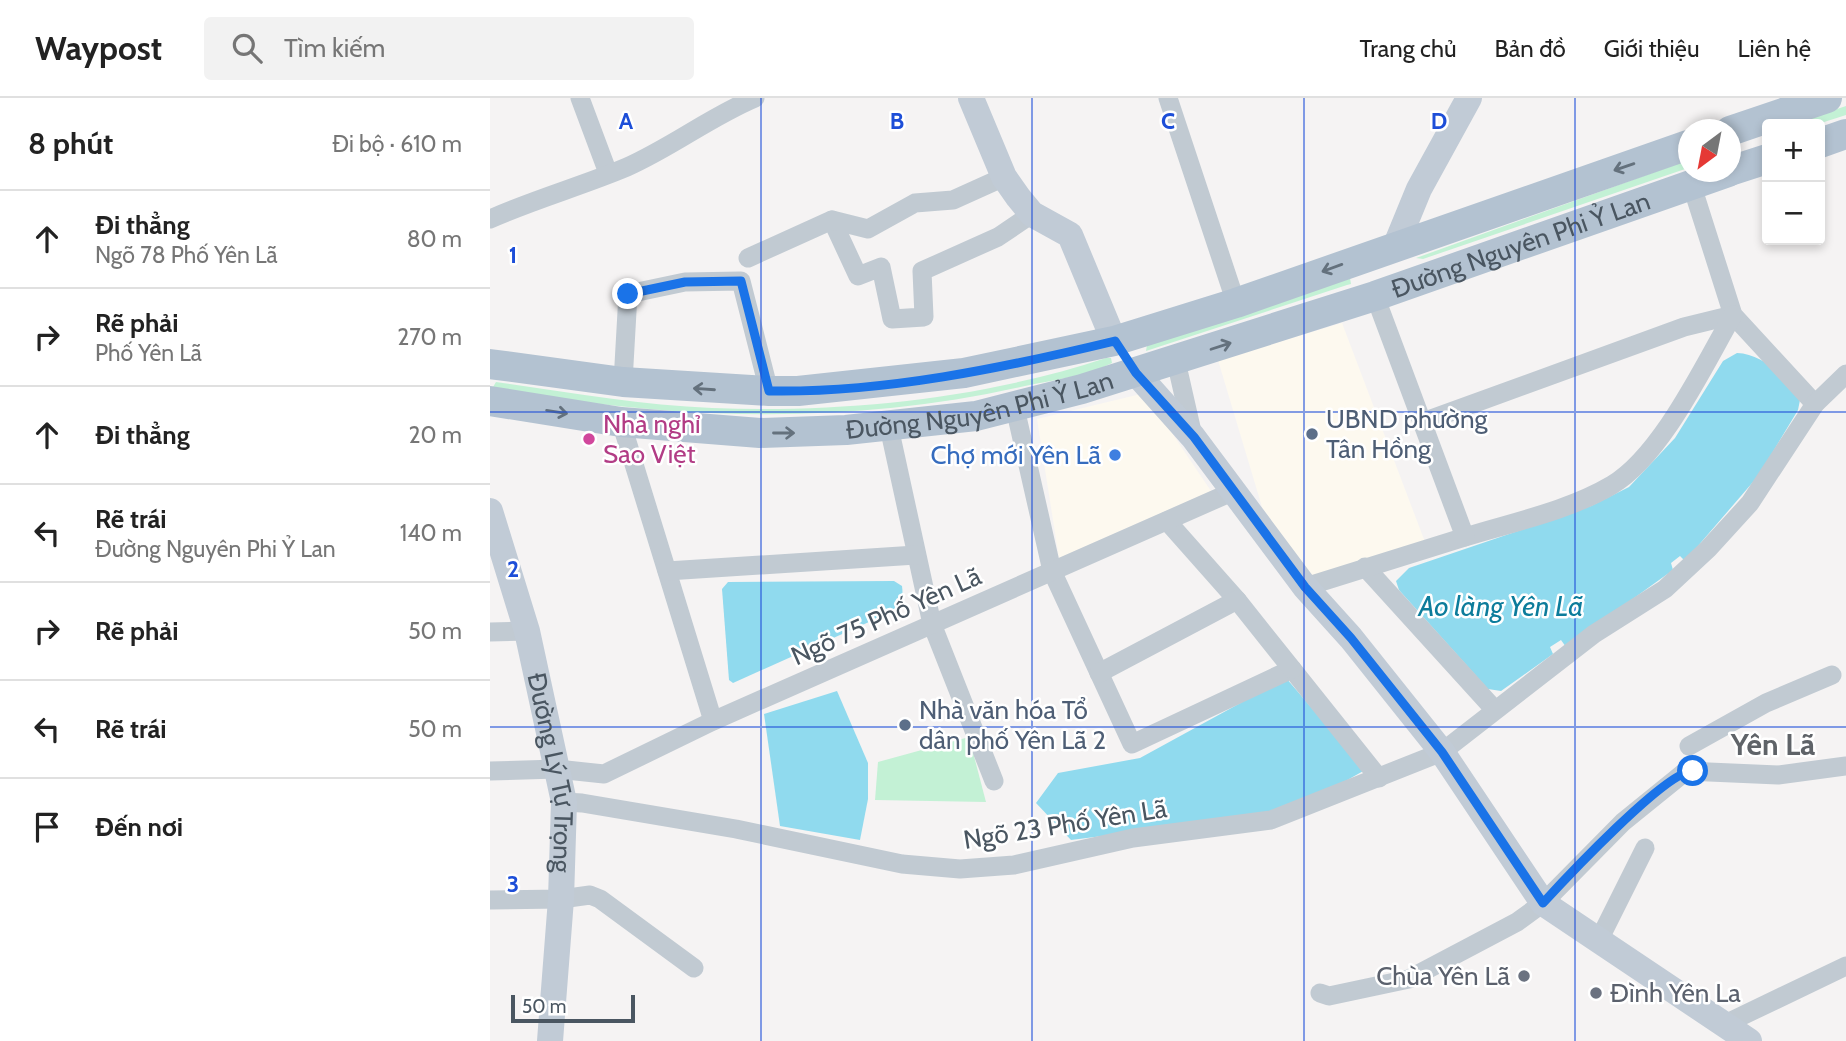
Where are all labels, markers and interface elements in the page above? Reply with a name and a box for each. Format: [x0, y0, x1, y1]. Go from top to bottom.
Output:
search box [204, 17, 694, 80]
text: Waypost [35, 28, 162, 68]
icon: search [228, 29, 266, 67]
text: Tìm kiếm [284, 32, 385, 64]
text: Trang chủ [1360, 34, 1456, 63]
text: Bản đồ [1494, 34, 1566, 63]
text: Giới thiệu [1604, 34, 1699, 63]
text: Liên hệ [1737, 34, 1811, 63]
text: A [619, 107, 634, 135]
text: B [890, 107, 904, 135]
text: C [1161, 107, 1175, 135]
text: D [1431, 107, 1447, 135]
north arrow [1678, 119, 1741, 182]
map controls [1762, 119, 1825, 245]
button: + [1762, 119, 1825, 182]
text: 8 phút [28, 125, 113, 162]
text: Đi bộ · 610 m [332, 130, 462, 158]
one-way arrow [1613, 161, 1635, 174]
button: − [1762, 182, 1825, 245]
street label: Đường Nguyên Phi Ỷ Lan [1387, 185, 1654, 305]
text: Đi thẳng [95, 209, 190, 241]
icon: ahead [28, 220, 66, 258]
text: 80 m [407, 225, 462, 253]
text: Ngõ 78 Phố Yên Lã [95, 241, 278, 269]
text: 1 [509, 241, 517, 269]
one-way arrow [1321, 263, 1343, 275]
route end [612, 278, 643, 309]
text: Rẽ phải [95, 307, 178, 339]
icon: right [28, 318, 66, 356]
text: 270 m [397, 323, 462, 351]
text: Phố Yên Lã [95, 339, 202, 367]
one-way arrow [1210, 339, 1232, 352]
street label: Đường Nguyên Phi Ỷ Lan [844, 364, 1117, 446]
one-way arrow [693, 382, 716, 395]
place label: UBND phường Tân Hồng [1326, 403, 1488, 465]
one-way arrow [546, 406, 568, 419]
place label: Nhà nghỉ Sao Việt [603, 408, 701, 470]
icon: ahead [28, 416, 66, 454]
text: Đi thẳng [95, 419, 190, 451]
text: 20 m [409, 421, 462, 449]
one-way arrow [772, 426, 795, 440]
marker: UBND phường Tân Hồng [1304, 426, 1320, 442]
marker: Nhà nghỉ Sao Việt [581, 431, 597, 447]
place label: Chợ mới Yên Lã [931, 439, 1102, 471]
marker: Chợ mới Yên Lã [1107, 447, 1123, 463]
text: Rẽ trái [95, 503, 167, 535]
icon: left [28, 514, 66, 552]
text: 140 m [400, 519, 462, 547]
text: Đường Nguyên Phi Ỷ Lan [95, 535, 336, 563]
text: 2 [507, 555, 519, 583]
street label: Ngõ 75 Phố Yên Lã [786, 560, 986, 672]
water label: Ao làng Yên Lã [1417, 589, 1583, 623]
icon: right [28, 612, 66, 650]
text: Rẽ phải [95, 615, 178, 647]
text: 50 m [408, 617, 462, 645]
street label: Đường Lý Tự Trọng [520, 670, 581, 874]
place label: Nhà văn hóa Tổ dân phố Yên Lã 2 [919, 694, 1106, 756]
icon: left [28, 710, 66, 748]
text: Rẽ trái [95, 713, 167, 745]
text: 50 m [408, 715, 462, 743]
marker: Nhà văn hóa Tổ dân phố Yên Lã 2 [897, 717, 913, 733]
district label: Yên Lã [1730, 726, 1815, 763]
route start [1677, 755, 1708, 786]
street label: Ngõ 23 Phố Yên Lã [961, 792, 1169, 856]
icon: arrive [28, 808, 66, 846]
text: Đến nơi [95, 811, 183, 843]
text: 3 [507, 870, 519, 898]
place label: Chùa Yên Lã [1376, 960, 1511, 992]
marker: Chùa Yên Lã [1516, 968, 1532, 984]
place label: Đình Yên La [1610, 977, 1741, 1009]
marker: Đình Yên La [1588, 985, 1604, 1001]
scale bar [511, 992, 635, 1024]
text: 50 m [522, 995, 566, 1018]

